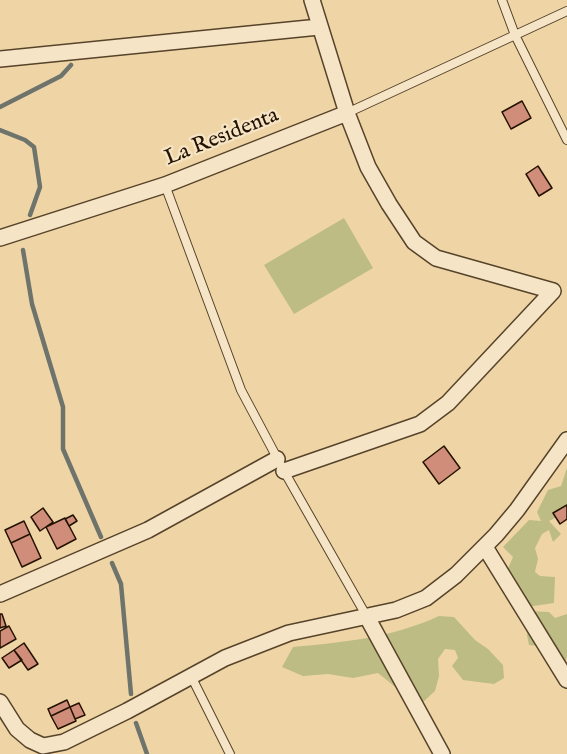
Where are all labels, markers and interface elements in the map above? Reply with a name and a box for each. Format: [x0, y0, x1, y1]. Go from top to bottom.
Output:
street label: La Residenta [161, 103, 283, 173]

